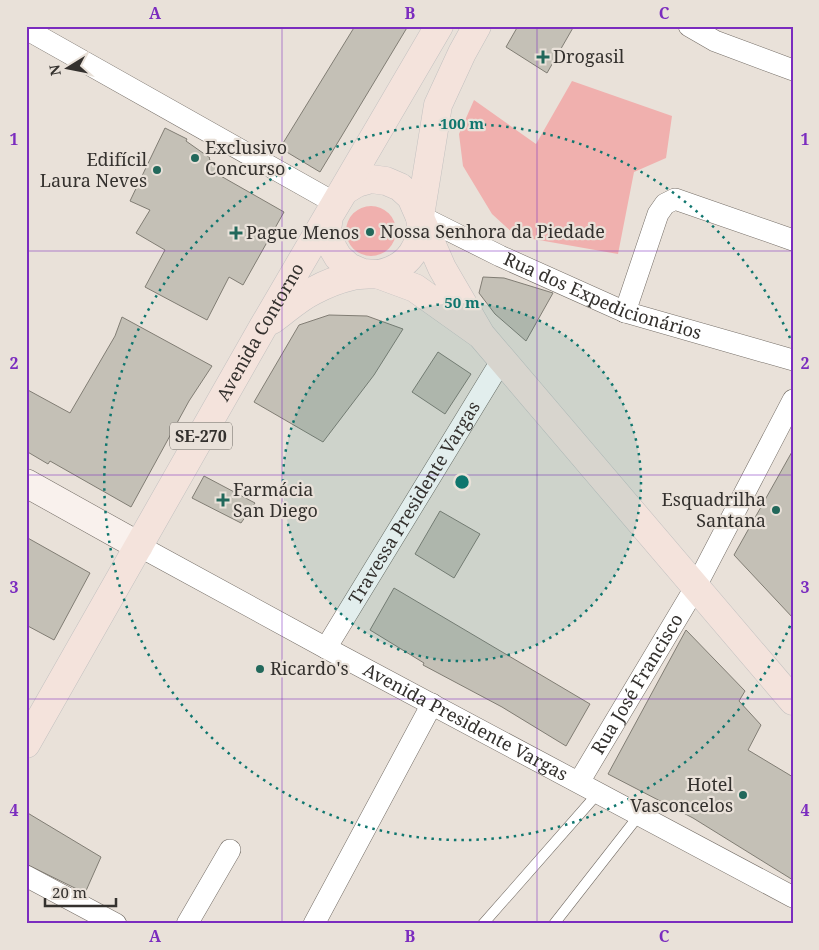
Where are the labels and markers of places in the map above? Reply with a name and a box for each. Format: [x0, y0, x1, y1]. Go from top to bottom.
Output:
place label: Drogasil [553, 44, 625, 68]
marker: Drogasil [537, 51, 549, 63]
place label: Exclusivo Concurso [205, 135, 287, 180]
place label: Edifícil Laura Neves [40, 147, 147, 192]
marker: Exclusivo Concurso [189, 152, 201, 164]
marker: Edifícil Laura Neves [151, 164, 163, 176]
place label: Nossa Senhora da Piedade [380, 219, 605, 243]
place label: Pague Menos [246, 220, 359, 244]
marker: Nossa Senhora da Piedade [364, 226, 376, 238]
marker: Pague Menos [230, 227, 242, 239]
centre of rings [453, 473, 471, 491]
place label: Farmácia San Diego [233, 477, 318, 522]
place label: Esquadrilha Santana [662, 487, 766, 532]
marker: Farmácia San Diego [217, 494, 229, 506]
marker: Esquadrilha Santana [770, 504, 782, 516]
place label: Ricardo's [270, 656, 349, 680]
marker: Ricardo's [254, 663, 266, 675]
place label: Hotel Vasconcelos [630, 772, 733, 817]
marker: Hotel Vasconcelos [737, 789, 749, 801]

